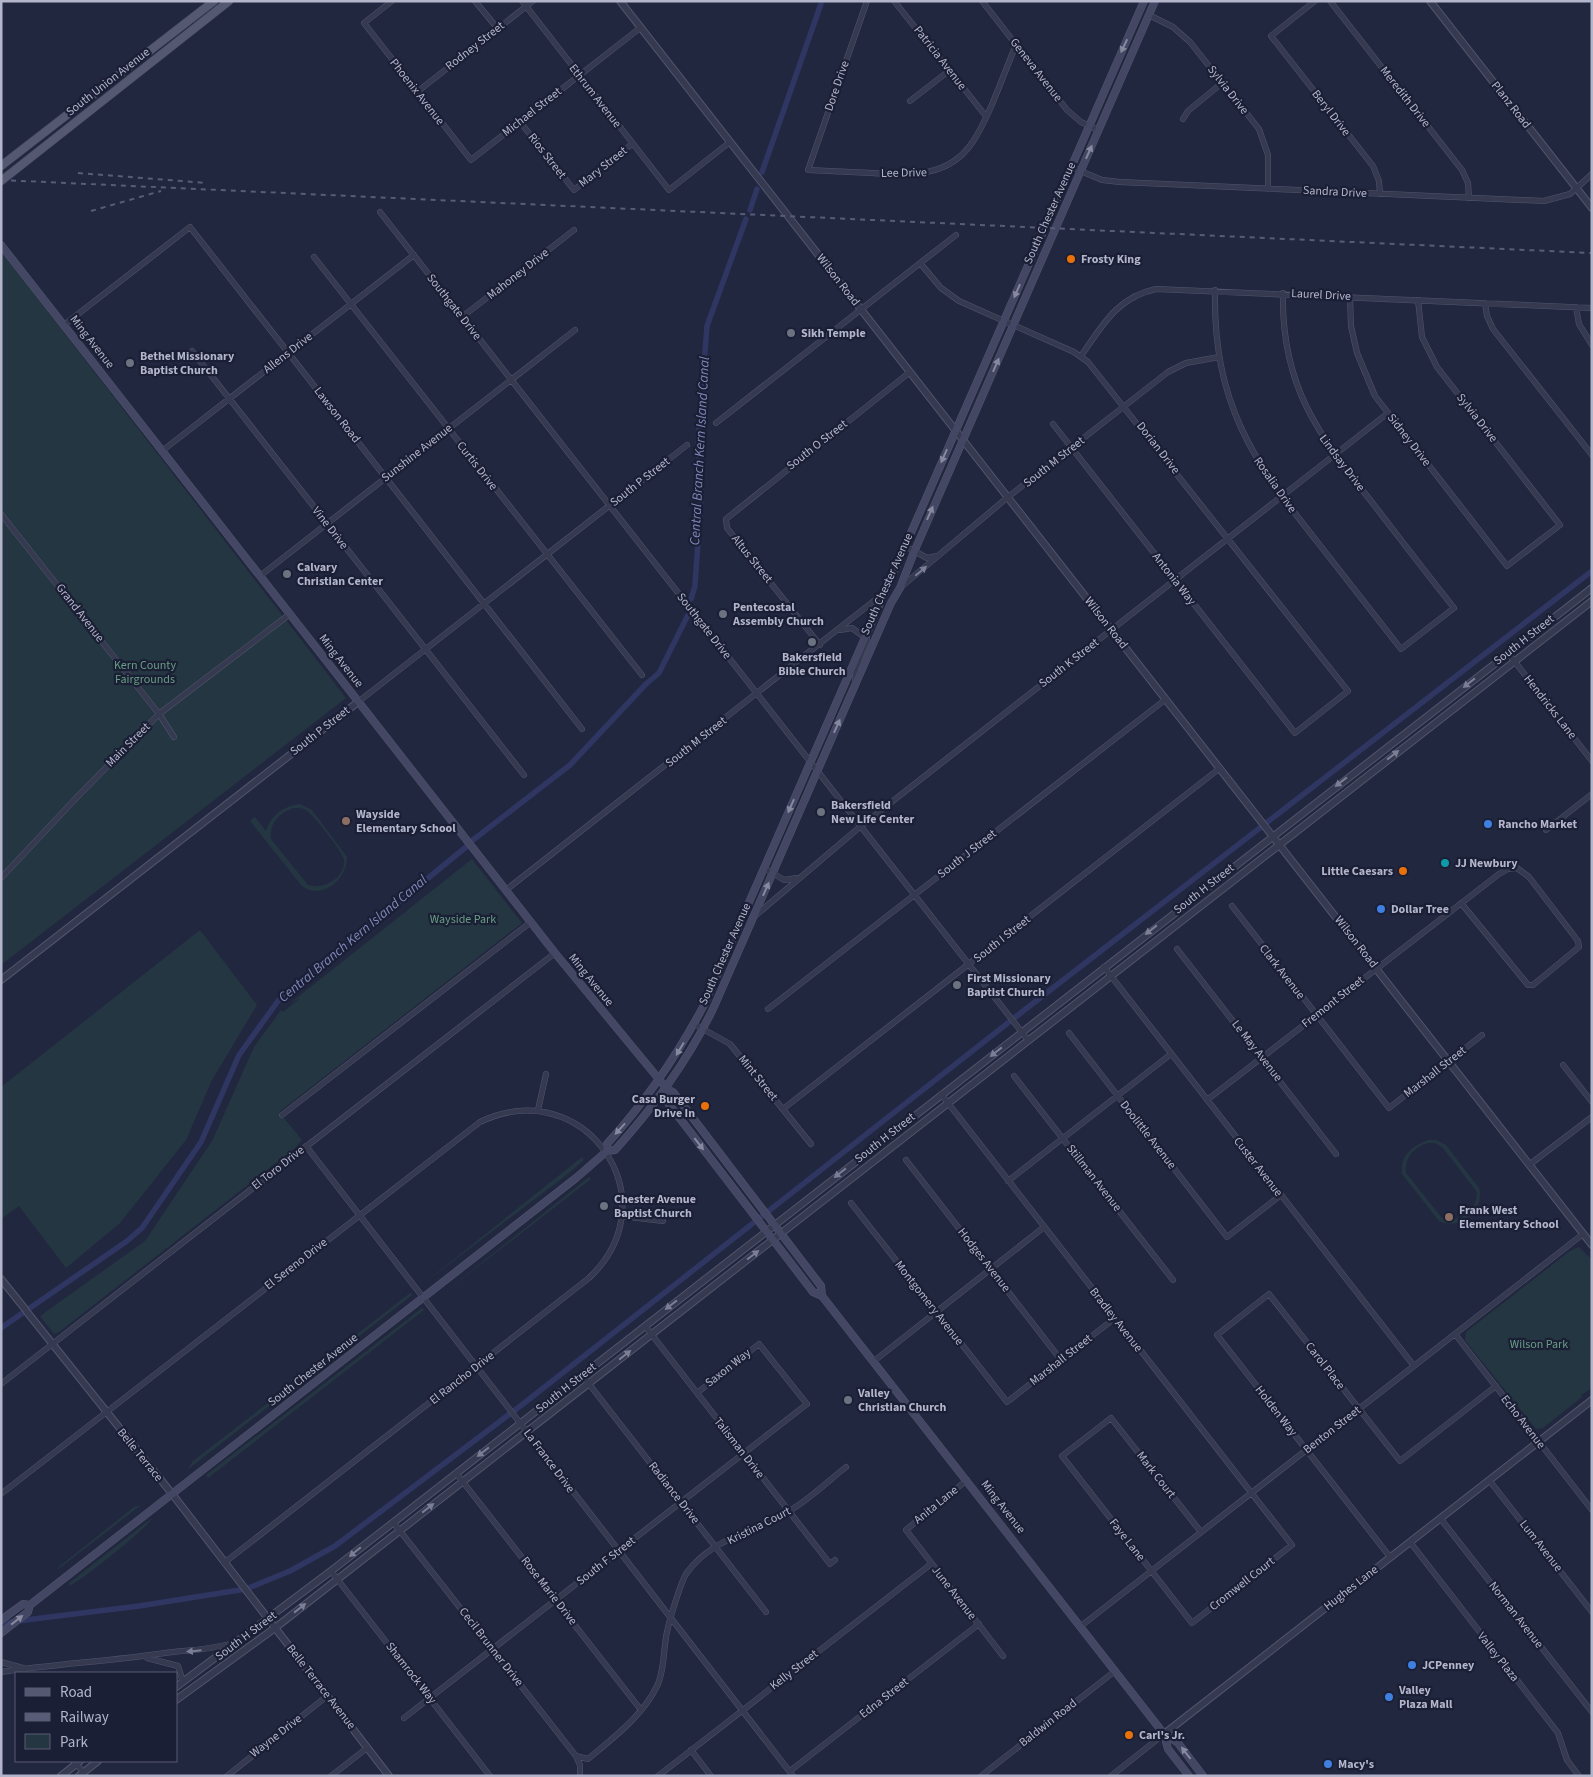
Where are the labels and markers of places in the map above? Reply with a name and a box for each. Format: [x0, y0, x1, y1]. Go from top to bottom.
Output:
place label: Frosty King [1081, 251, 1141, 268]
marker: Frosty King [1065, 253, 1077, 265]
place label: Sikh Temple [801, 325, 866, 342]
marker: Sikh Temple [785, 327, 797, 339]
place label: Bethel Missionary Baptist Church [140, 348, 235, 379]
marker: Bethel Missionary Baptist Church [124, 357, 136, 369]
place label: Calvary Christian Center [297, 559, 383, 590]
marker: Calvary Christian Center [281, 568, 293, 580]
place label: Pentecostal Assembly Church [732, 599, 824, 630]
marker: Pentecostal Assembly Church [717, 608, 729, 620]
marker: Bakersfield Bible Church [806, 636, 818, 648]
place label: Bakersfield Bible Church [778, 649, 846, 680]
place label: Bakersfield New Life Center [831, 797, 915, 828]
place label: Wayside Elementary School [356, 806, 456, 837]
marker: Bakersfield New Life Center [815, 806, 827, 818]
marker: Wayside Elementary School [340, 815, 352, 827]
place label: Rancho Market [1498, 816, 1578, 833]
marker: Rancho Market [1482, 818, 1494, 830]
place label: JJ Newbury [1455, 855, 1518, 872]
marker: JJ Newbury [1439, 857, 1451, 869]
place label: Little Caesars [1321, 863, 1393, 880]
marker: Little Caesars [1397, 865, 1409, 877]
place label: Dollar Tree [1391, 901, 1449, 918]
marker: Dollar Tree [1375, 903, 1387, 915]
place label: First Missionary Baptist Church [967, 970, 1051, 1001]
marker: First Missionary Baptist Church [951, 979, 963, 991]
place label: Casa Burger Drive In [632, 1091, 695, 1122]
marker: Casa Burger Drive In [699, 1100, 711, 1112]
place label: Chester Avenue Baptist Church [614, 1191, 696, 1222]
marker: Chester Avenue Baptist Church [598, 1200, 610, 1212]
place label: Frank West Elementary School [1459, 1202, 1559, 1233]
marker: Frank West Elementary School [1443, 1211, 1455, 1223]
place label: Valley Christian Church [857, 1385, 946, 1416]
marker: Valley Christian Church [842, 1394, 854, 1406]
place label: JCPenney [1422, 1657, 1475, 1674]
marker: JCPenney [1406, 1659, 1418, 1671]
place label: Valley Plaza Mall [1398, 1682, 1453, 1713]
marker: Valley Plaza Mall [1383, 1691, 1395, 1703]
place label: Carl's Jr. [1139, 1727, 1185, 1744]
marker: Carl's Jr. [1123, 1729, 1135, 1741]
place label: Macy's [1338, 1756, 1374, 1773]
marker: Macy's [1322, 1758, 1334, 1770]

